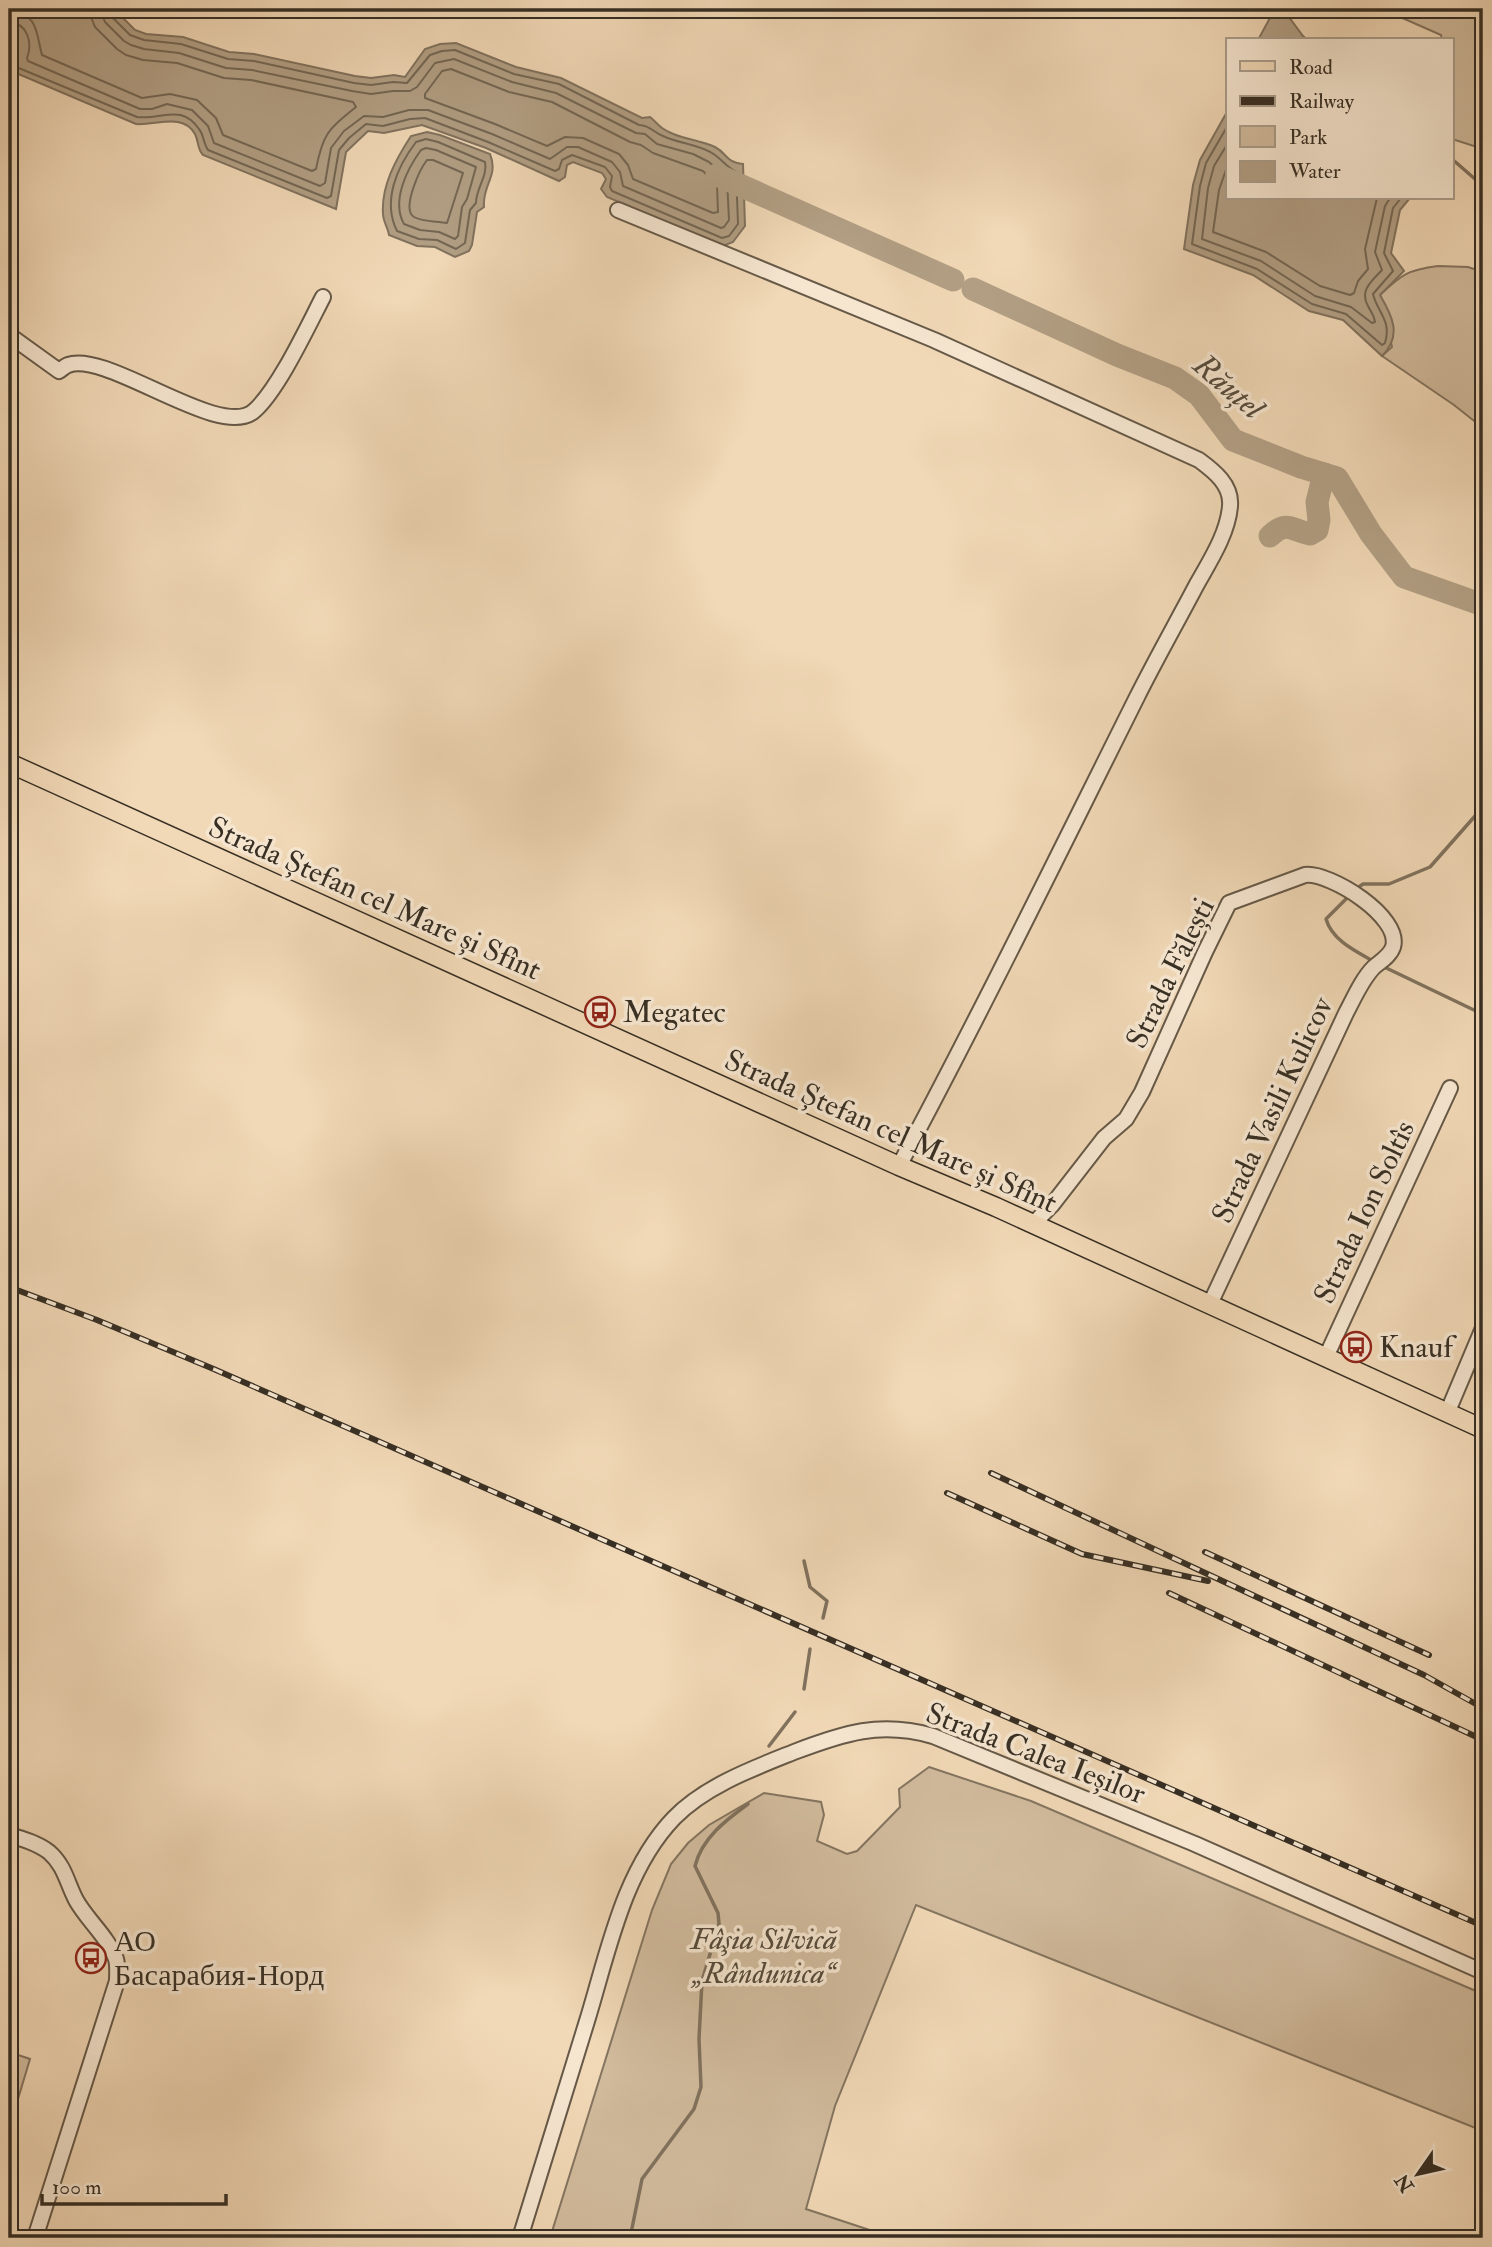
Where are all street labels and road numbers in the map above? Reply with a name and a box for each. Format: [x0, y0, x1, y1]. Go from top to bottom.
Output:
street label: Strada Ștefan cel Mare și Sfînt [203, 808, 547, 989]
street label: Strada Fălești [1118, 892, 1223, 1054]
street label: Strada Vasili Kulicov [1204, 990, 1341, 1229]
street label: Strada Ștefan cel Mare și Sfînt [719, 1041, 1063, 1222]
street label: Strada Ion Soltîs [1306, 1115, 1423, 1310]
street label: Strada Calea Ieșilor [921, 1695, 1151, 1812]

